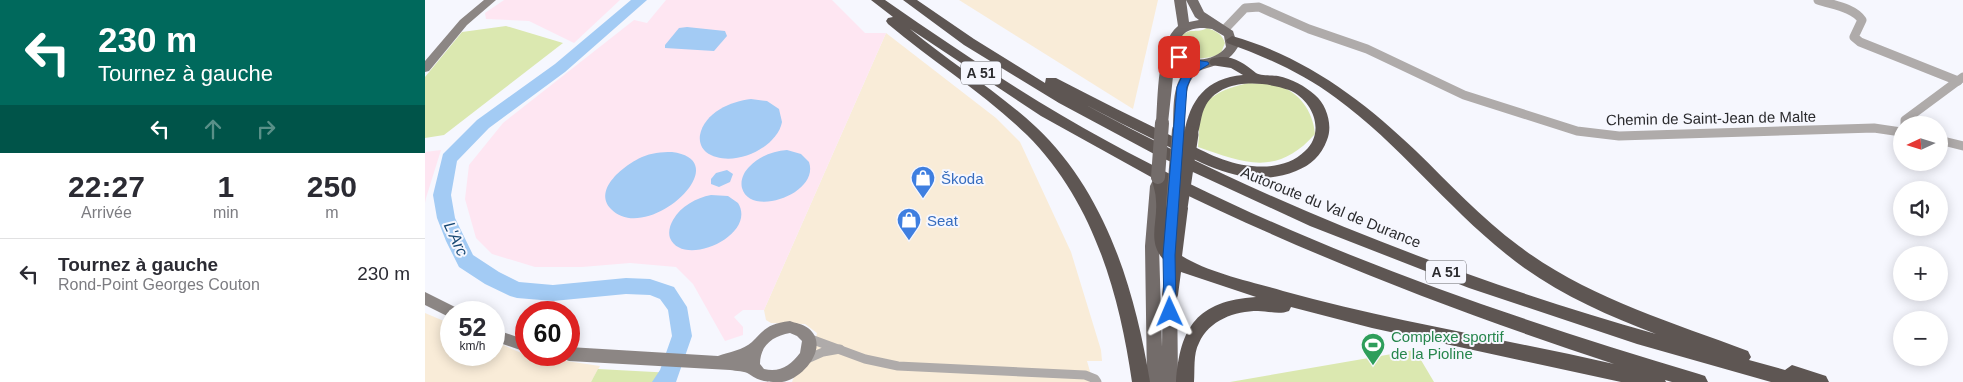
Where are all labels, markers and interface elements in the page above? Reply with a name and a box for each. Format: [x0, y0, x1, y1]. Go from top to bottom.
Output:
icon: left [15, 20, 80, 85]
text: 230 m [98, 20, 197, 59]
pin [1158, 36, 1200, 78]
icon: arrive [1165, 43, 1193, 71]
text: Tournez à gauche [98, 61, 273, 86]
road number: A 51 [961, 62, 1001, 84]
street label: Chemin de Saint-Jean de Malte [1606, 108, 1816, 128]
icon: left [146, 115, 174, 143]
icon: ahead [199, 115, 227, 143]
icon: right [252, 115, 280, 143]
north arrow [1893, 116, 1947, 171]
map controls [1893, 116, 1948, 366]
street label: Autoroute du Val de Durance [1239, 163, 1423, 251]
shop icon: Škoda [910, 165, 936, 199]
text: 22:27 [68, 170, 145, 203]
text: 1 [217, 170, 234, 203]
text: 250 [307, 170, 357, 203]
place label: Škoda [941, 170, 984, 187]
button: sound [1893, 181, 1948, 236]
text: Arrivée [81, 204, 132, 221]
text: min [213, 204, 239, 221]
text: m [325, 204, 338, 221]
shop icon: Seat [896, 207, 922, 241]
place label: Seat [927, 212, 959, 229]
water label: L'Arc [441, 219, 471, 259]
button: + [1893, 246, 1948, 301]
text: Tournez à gauche [58, 254, 218, 275]
icon: left [15, 260, 43, 288]
road number: A 51 [1426, 260, 1466, 284]
text: 230 m [357, 263, 410, 284]
text: Rond-Point Georges Couton [58, 276, 260, 293]
position arrow [1143, 285, 1195, 337]
speed limit sign: 60 [515, 301, 580, 366]
button: − [1893, 311, 1948, 366]
text: 52 [459, 313, 486, 341]
place label: Complexe sportif de la Pioline [1391, 328, 1504, 362]
sports icon: Complexe sportif de la Pioline [1360, 332, 1386, 366]
text: km/h [459, 339, 486, 353]

